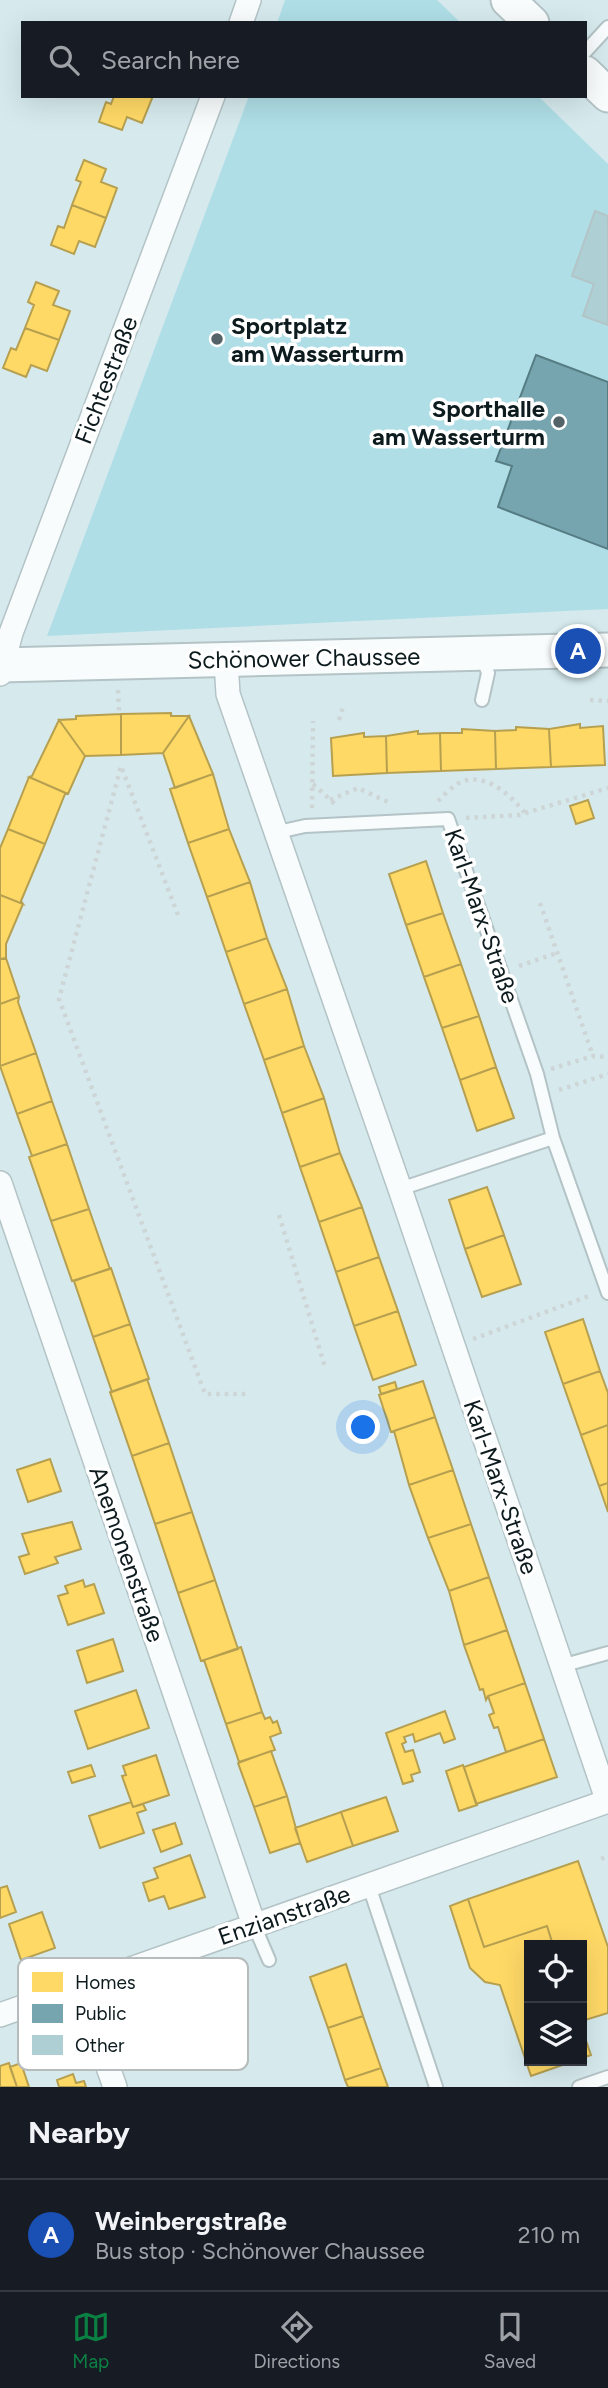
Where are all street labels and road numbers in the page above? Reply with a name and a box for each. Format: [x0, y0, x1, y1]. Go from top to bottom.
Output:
street label: Fichtestraße [68, 312, 144, 448]
street label: Schönower Chaussee [187, 641, 421, 675]
street label: Karl-Marx-Straße [439, 825, 525, 1007]
street label: Karl-Marx-Straße [458, 1396, 544, 1578]
street label: Anemonenstraße [83, 1462, 171, 1646]
street label: Enzianstraße [214, 1879, 354, 1951]

